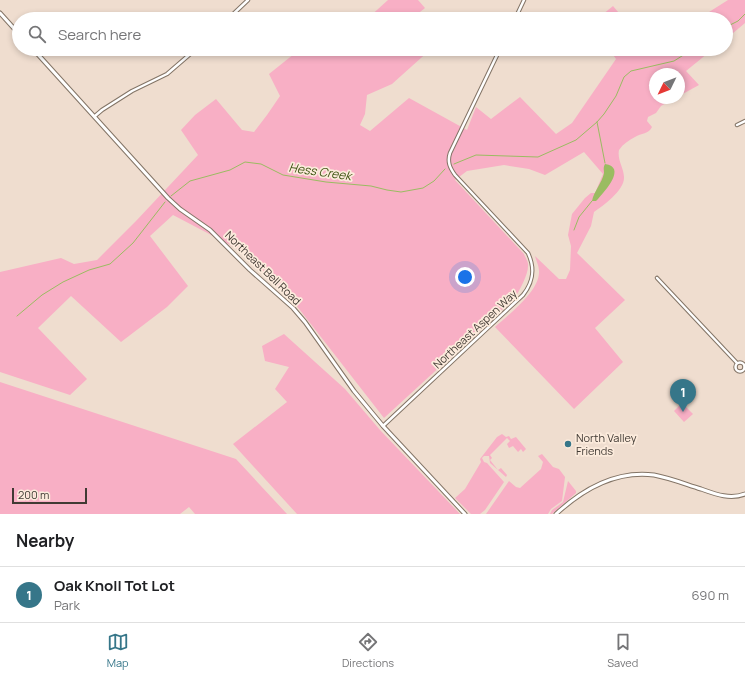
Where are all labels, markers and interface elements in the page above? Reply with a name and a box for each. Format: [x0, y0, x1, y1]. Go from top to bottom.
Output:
search box [12, 12, 733, 56]
icon: search [26, 23, 48, 45]
text: Search here [58, 24, 141, 45]
north arrow [649, 68, 685, 104]
water label: Hess Creek [288, 159, 354, 185]
street label: Northeast Bell Road [222, 227, 305, 308]
your location [455, 267, 475, 287]
street label: Northeast Aspen Way [430, 286, 520, 371]
pin: 1 [670, 379, 696, 412]
place label: North Valley Friends [576, 430, 637, 458]
marker: North Valley Friends [563, 439, 573, 449]
scale bar [12, 486, 87, 505]
text: 200 m [18, 487, 49, 502]
text: Nearby [16, 529, 74, 552]
text: Oak Knoll Tot Lot [54, 575, 175, 596]
text: 1 [26, 586, 32, 604]
text: 690 m [691, 586, 729, 604]
text: Park [54, 596, 80, 614]
tab: Map [107, 631, 129, 670]
tab: Directions [342, 631, 394, 670]
tab: Saved [607, 631, 638, 670]

